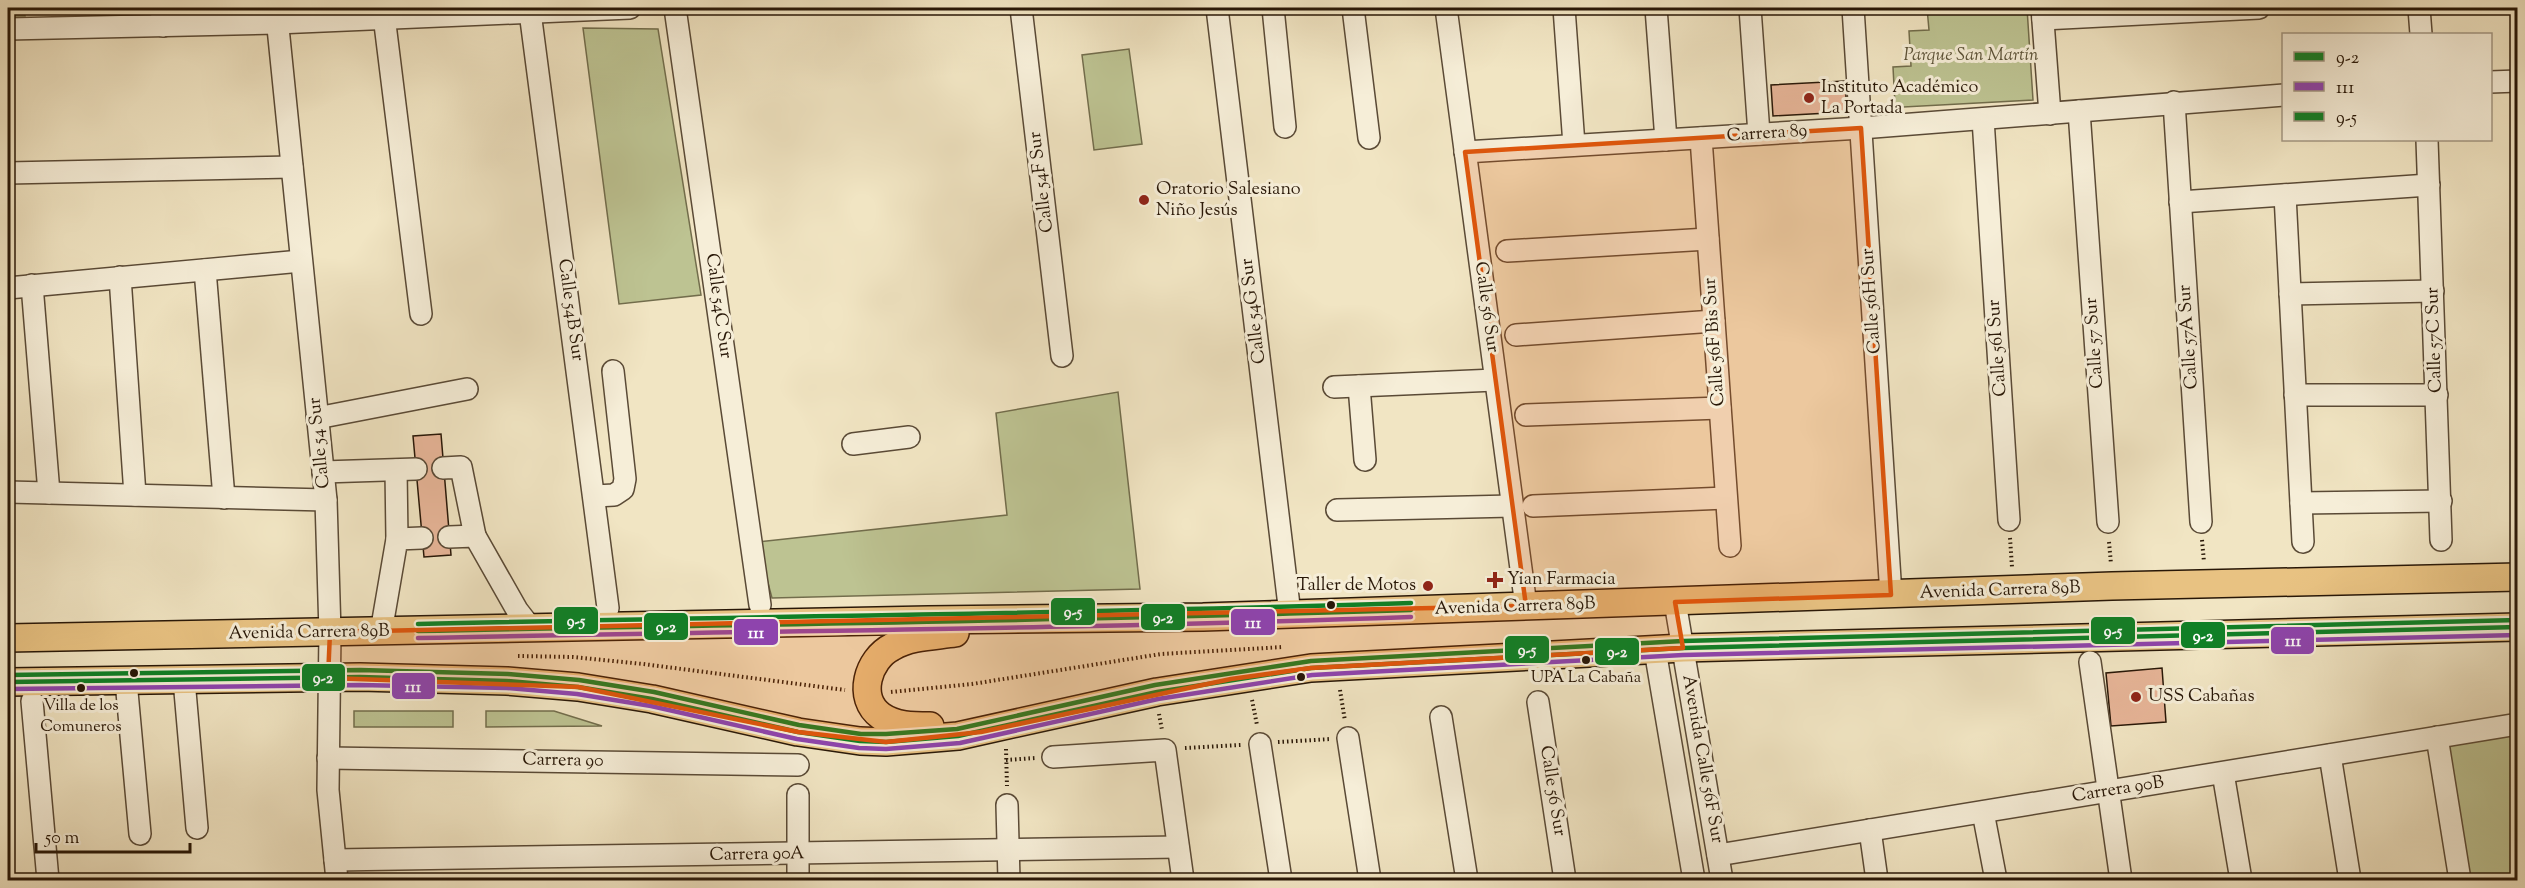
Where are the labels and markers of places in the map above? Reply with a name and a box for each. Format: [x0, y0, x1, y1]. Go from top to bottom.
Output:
place label: Instituto Académico La Portada [1821, 75, 1978, 122]
marker: Instituto Académico La Portada [1802, 91, 1816, 105]
place label: Oratorio Salesiano Niño Jesús [1156, 177, 1301, 224]
marker: Oratorio Salesiano Niño Jesús [1137, 193, 1151, 207]
place label: Yian Farmacia [1507, 567, 1615, 593]
place label: Taller de Motos [1296, 573, 1416, 599]
marker: Yian Farmacia [1488, 573, 1502, 587]
marker: Taller de Motos [1421, 579, 1435, 593]
unlabelled marker [1325, 599, 1337, 611]
marker: UPA La Cabaña [1580, 654, 1592, 666]
unlabelled marker [128, 667, 140, 679]
place label: UPA La Cabaña [1531, 667, 1642, 690]
unlabelled marker [1295, 671, 1307, 683]
marker: Villa de los Comuneros [75, 682, 87, 694]
place label: USS Cabañas [2148, 684, 2255, 710]
marker: USS Cabañas [2129, 690, 2143, 704]
place label: Villa de los Comuneros [40, 695, 122, 739]

